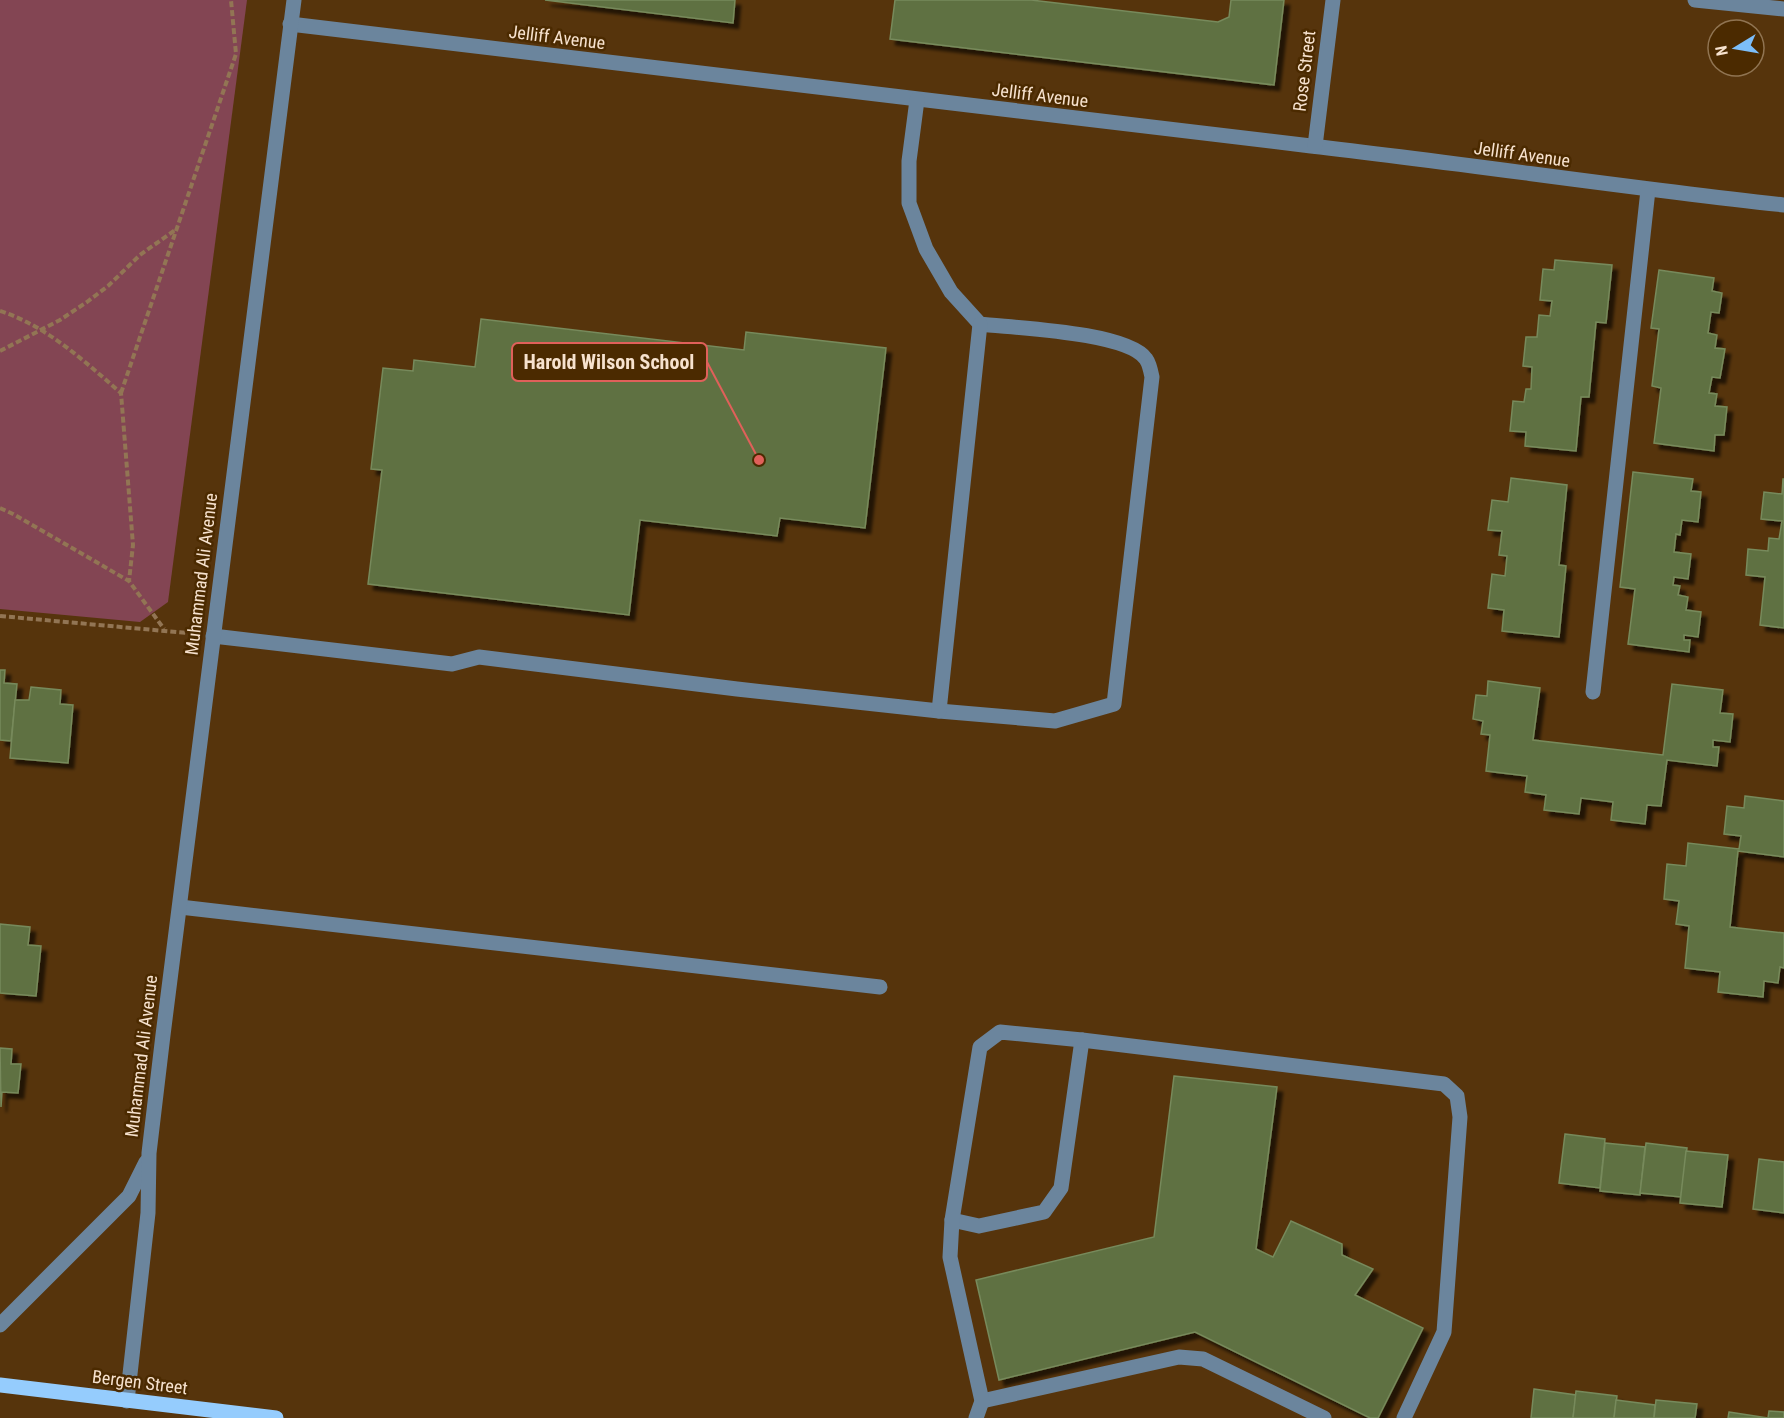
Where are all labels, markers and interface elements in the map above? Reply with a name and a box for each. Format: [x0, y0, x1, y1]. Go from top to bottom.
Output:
north arrow [1706, 18, 1766, 78]
street label: Jelliff Avenue [508, 21, 606, 53]
street label: Rose Street [1289, 29, 1319, 113]
text: N [1712, 44, 1732, 57]
street label: Jelliff Avenue [991, 79, 1089, 111]
street label: Jelliff Avenue [1473, 137, 1571, 171]
callout: Harold Wilson School [512, 343, 707, 381]
text: Harold Wilson School [524, 350, 694, 374]
street label: Muhammad Ali Avenue [181, 492, 221, 656]
street label: Muhammad Ali Avenue [121, 974, 161, 1138]
street label: Bergen Street [91, 1366, 189, 1398]

